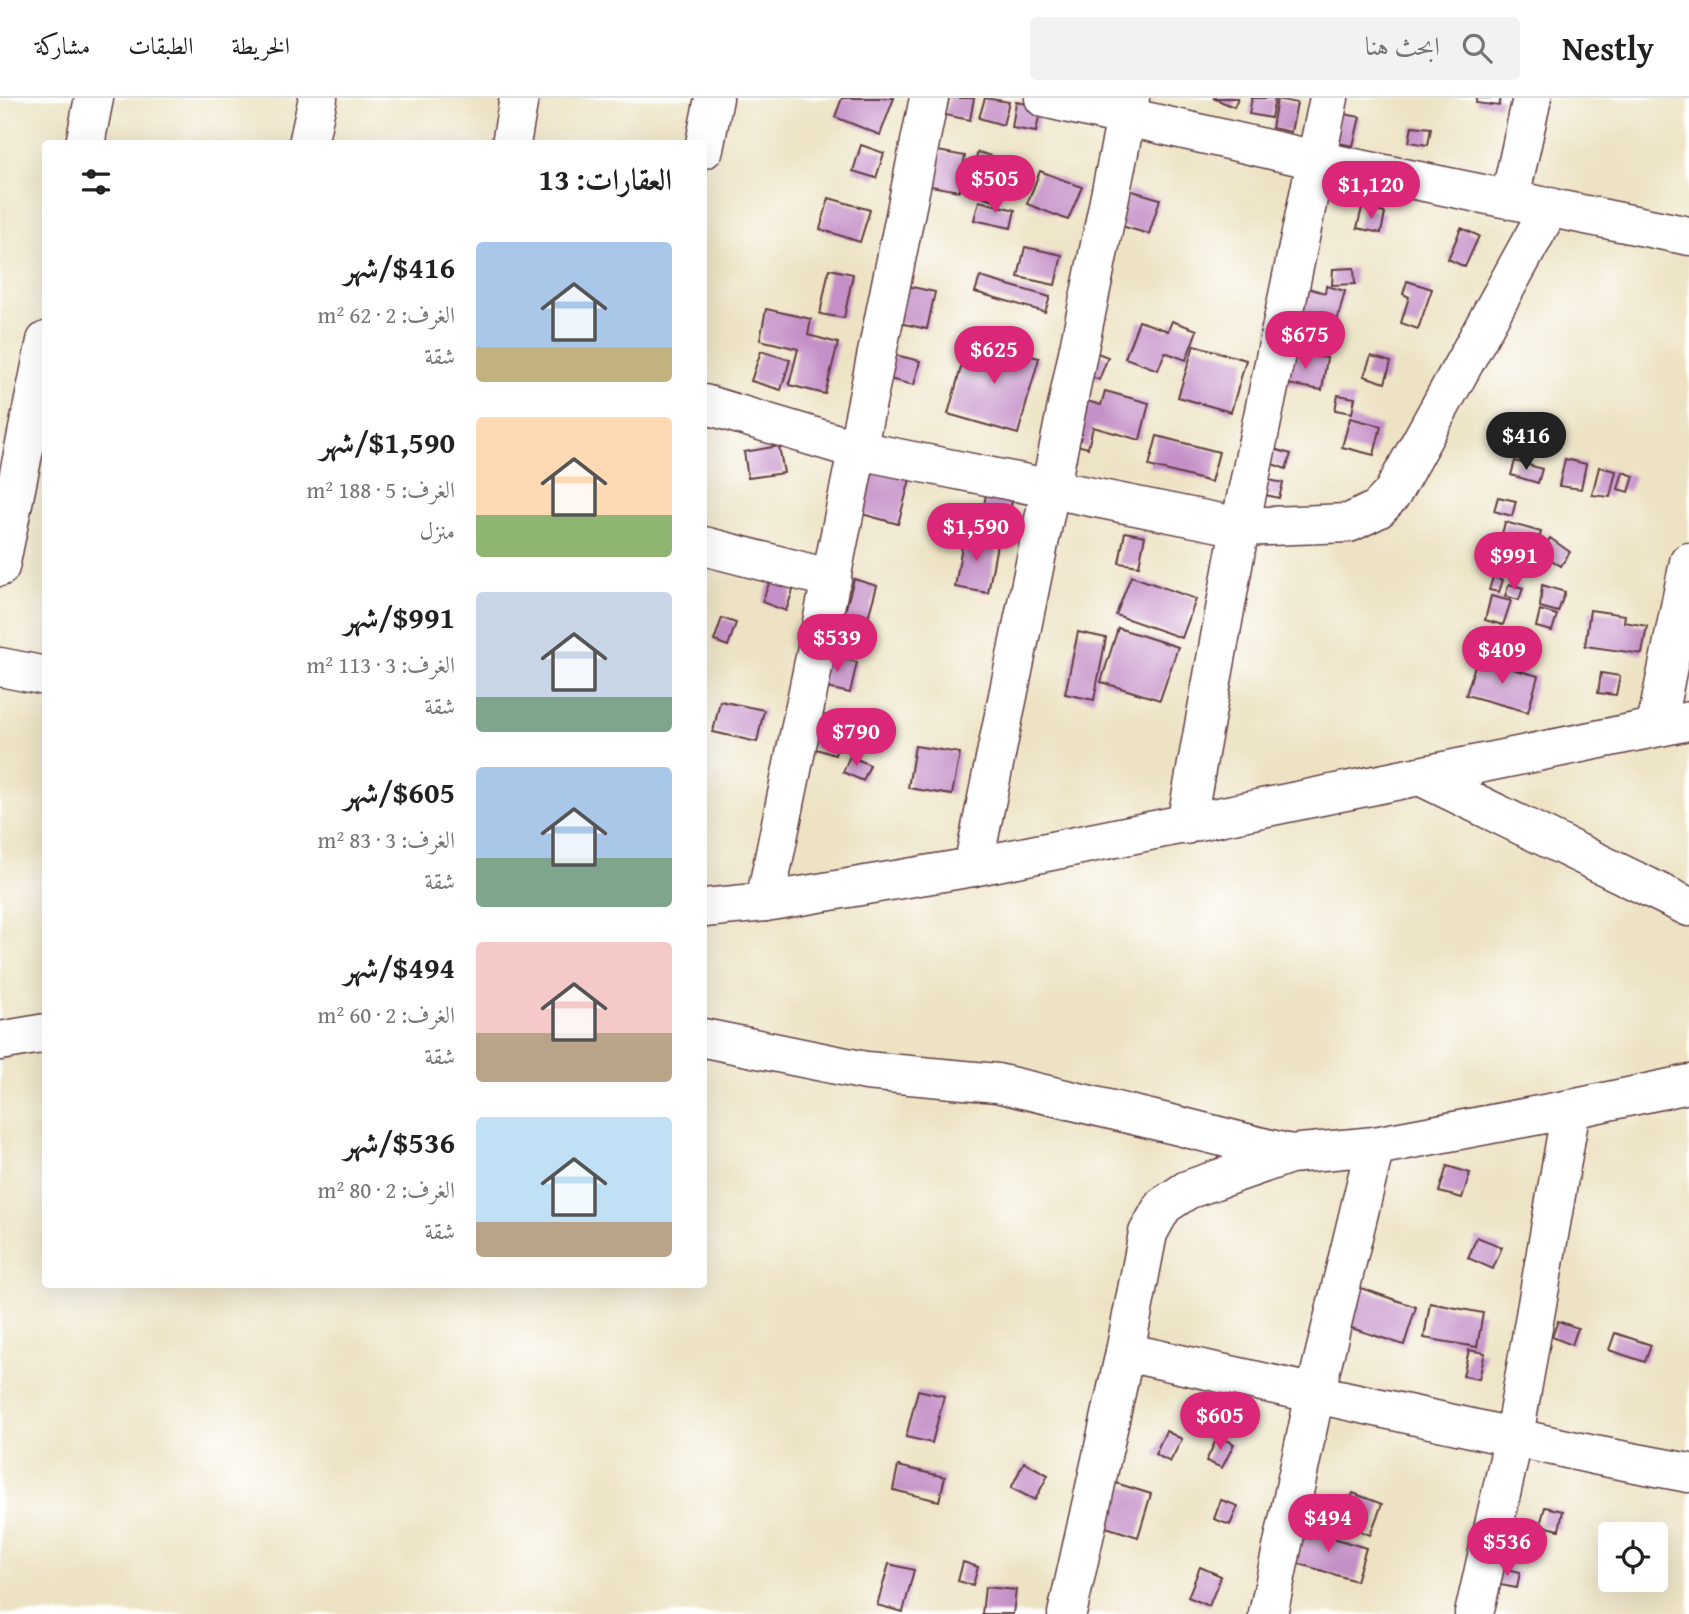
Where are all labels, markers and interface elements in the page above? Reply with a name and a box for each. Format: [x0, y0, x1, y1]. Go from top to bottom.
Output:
search box [1030, 17, 1520, 80]
text: Nestly [1562, 24, 1654, 72]
text: ابحث هنا [1365, 26, 1440, 65]
text: مشاركة [35, 28, 90, 63]
text: الطبقات [128, 28, 194, 63]
text: الخريطة [232, 28, 290, 63]
icon: search [1458, 29, 1496, 67]
pin: $505 [954, 156, 1036, 215]
text: العقارات: 13 [539, 157, 672, 201]
text: $505 [971, 161, 1019, 194]
pin: $1,120 [1314, 162, 1428, 221]
icon: filters [77, 163, 115, 201]
text: $1,120 [1338, 167, 1404, 200]
text: $416/شهر [344, 245, 455, 289]
icon: home [532, 270, 616, 354]
text: الغرف: 2 · 62 m² [318, 298, 455, 331]
pin: $675 [1264, 312, 1346, 371]
text: $675 [1281, 317, 1329, 350]
pin: $625 [953, 327, 1035, 386]
text: $625 [970, 332, 1018, 365]
text: شقة [425, 339, 455, 372]
pin: $416 [1485, 412, 1567, 472]
text: $416 [1502, 418, 1550, 451]
text: $1,590/شهر [320, 420, 455, 464]
icon: home [532, 445, 616, 529]
text: الغرف: 5 · 188 m² [307, 473, 455, 506]
pin: $1,590 [919, 504, 1033, 563]
text: $1,590 [943, 509, 1009, 542]
text: منزل [420, 514, 455, 547]
pin: $991 [1473, 532, 1555, 592]
text: $991 [1490, 538, 1538, 571]
text: $991/شهر [344, 595, 455, 639]
pin: $539 [796, 614, 878, 674]
icon: home [532, 620, 616, 704]
text: $539 [813, 620, 861, 653]
pin: $409 [1461, 626, 1543, 686]
text: $409 [1478, 632, 1526, 665]
text: الغرف: 3 · 113 m² [307, 648, 455, 681]
text: شقة [425, 689, 455, 722]
pin: $790 [815, 708, 897, 768]
text: $790 [832, 714, 880, 747]
text: $605/شهر [344, 770, 455, 814]
icon: home [532, 795, 616, 879]
text: الغرف: 3 · 83 m² [318, 823, 455, 856]
text: شقة [425, 864, 455, 897]
text: $494/شهر [344, 945, 455, 989]
icon: home [532, 970, 616, 1054]
text: الغرف: 2 · 60 m² [318, 998, 455, 1031]
text: شقة [425, 1039, 455, 1072]
text: $536/شهر [344, 1120, 455, 1164]
icon: home [532, 1145, 616, 1229]
text: الغرف: 2 · 80 m² [318, 1173, 455, 1206]
text: شقة [425, 1214, 455, 1247]
pin: $605 [1179, 1392, 1261, 1452]
text: $605 [1196, 1398, 1244, 1431]
pin: $494 [1287, 1494, 1369, 1554]
text: $494 [1304, 1500, 1352, 1533]
pin: $536 [1466, 1518, 1548, 1578]
map controls [1598, 1522, 1668, 1592]
button: locate [1598, 1522, 1668, 1592]
text: $536 [1483, 1524, 1531, 1557]

